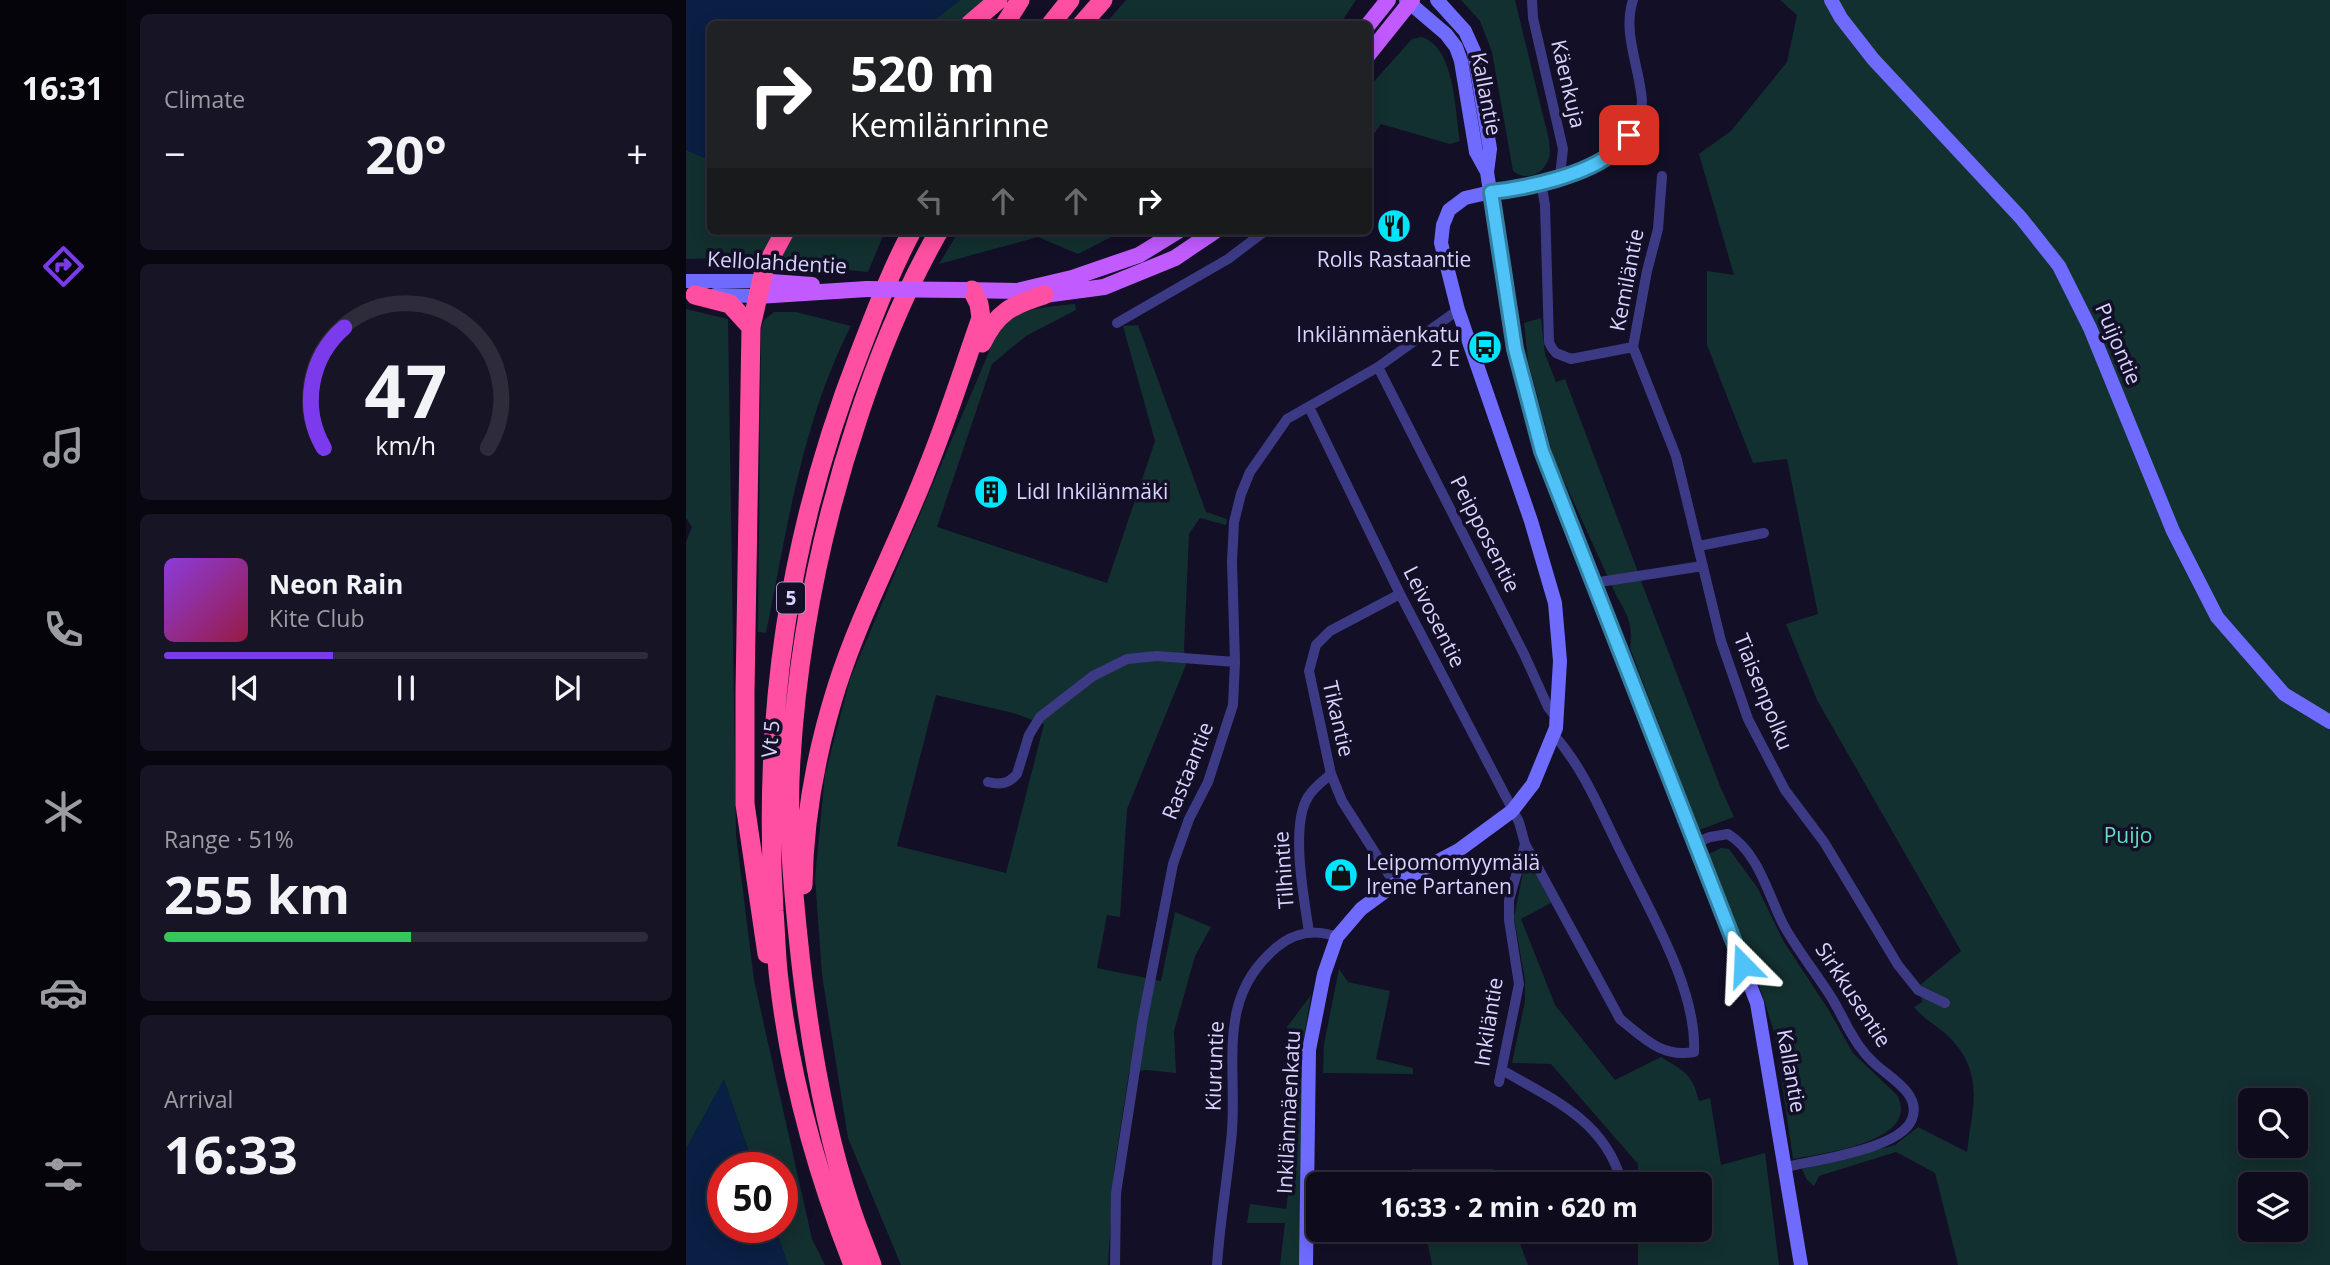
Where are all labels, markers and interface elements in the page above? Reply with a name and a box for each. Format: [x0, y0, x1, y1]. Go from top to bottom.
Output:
street label: Käenkuja [1545, 37, 1593, 131]
text: 520 m [850, 40, 995, 106]
icon: right [735, 49, 826, 140]
street label: Kallantie [1465, 50, 1509, 138]
text: 16:31 [22, 66, 104, 109]
text: Climate [164, 83, 245, 115]
text: Kemilänrinne [850, 103, 1049, 146]
pin [1599, 105, 1659, 165]
icon: arrive [1610, 116, 1648, 154]
text: 20° [365, 118, 447, 189]
text: − [164, 127, 186, 179]
text: + [626, 127, 648, 179]
icon: left [911, 182, 949, 220]
icon: ahead [984, 182, 1022, 220]
icon: ahead [1057, 182, 1095, 220]
icon: right [1130, 182, 1168, 220]
restaurant icon: Rolls Rastaantie [1375, 207, 1413, 245]
street label: Kemiläntie [1602, 226, 1650, 333]
icon: directions [39, 242, 88, 291]
street label: Kellolahdentie [706, 244, 848, 280]
place label: Rolls Rastaantie [1317, 245, 1471, 273]
street label: Puijontie [2089, 298, 2149, 389]
place label: Inkilänmäenkatu 2 E [1296, 320, 1460, 372]
bus stop icon: Inkilänmäenkatu 2 E [1466, 328, 1504, 366]
text: 47 [364, 341, 448, 440]
icon: music [39, 423, 88, 472]
text: km/h [376, 428, 436, 462]
street label: Peipposentie [1445, 470, 1527, 597]
building icon: Lidl Inkilänmäki [972, 473, 1010, 511]
place label: Lidl Inkilänmäki [1016, 477, 1168, 505]
street label: Leivosentie [1397, 561, 1472, 672]
text: Neon Rain [269, 566, 403, 602]
road number: 5 [777, 582, 805, 614]
text: Kite Club [269, 602, 364, 634]
icon: phone [39, 605, 88, 654]
street label: Tiaisenpolku [1728, 629, 1800, 754]
icon: previous [226, 669, 264, 707]
icon: pause [387, 669, 425, 707]
icon: next [548, 669, 586, 707]
street label: Tikantie [1317, 678, 1361, 759]
street label: Rastaantie [1155, 718, 1219, 824]
street label: Vt 5 [754, 719, 786, 759]
icon: climate [39, 787, 88, 836]
park label: Puijo [2104, 821, 2152, 849]
text: Range · 51% [164, 823, 294, 855]
street label: Tilhintie [1266, 830, 1300, 910]
place label: Leipomomyymälä Irene Partanen [1366, 848, 1540, 900]
shop icon: Leipomomyymälä Irene Partanen [1322, 856, 1360, 894]
text: 255 km [164, 858, 350, 929]
position arrow [1706, 928, 1780, 1002]
street label: Sirkkusentie [1810, 937, 1898, 1052]
icon: car [39, 968, 88, 1017]
street label: Inkiläntie [1467, 975, 1509, 1068]
street label: Kiuruntie [1198, 1021, 1230, 1111]
street label: Kallantie [1771, 1027, 1813, 1115]
street label: Inkilänmäenkatu [1270, 1029, 1306, 1194]
text: Arrival [164, 1083, 233, 1115]
map controls [2238, 1088, 2308, 1242]
button: search [2238, 1088, 2308, 1158]
text: 16:33 [164, 1118, 298, 1189]
icon: filters [39, 1150, 88, 1199]
speed limit sign: 50 [707, 1152, 798, 1243]
button: layers [2238, 1172, 2308, 1242]
text: 16:33 · 2 min · 620 m [1380, 1189, 1638, 1225]

